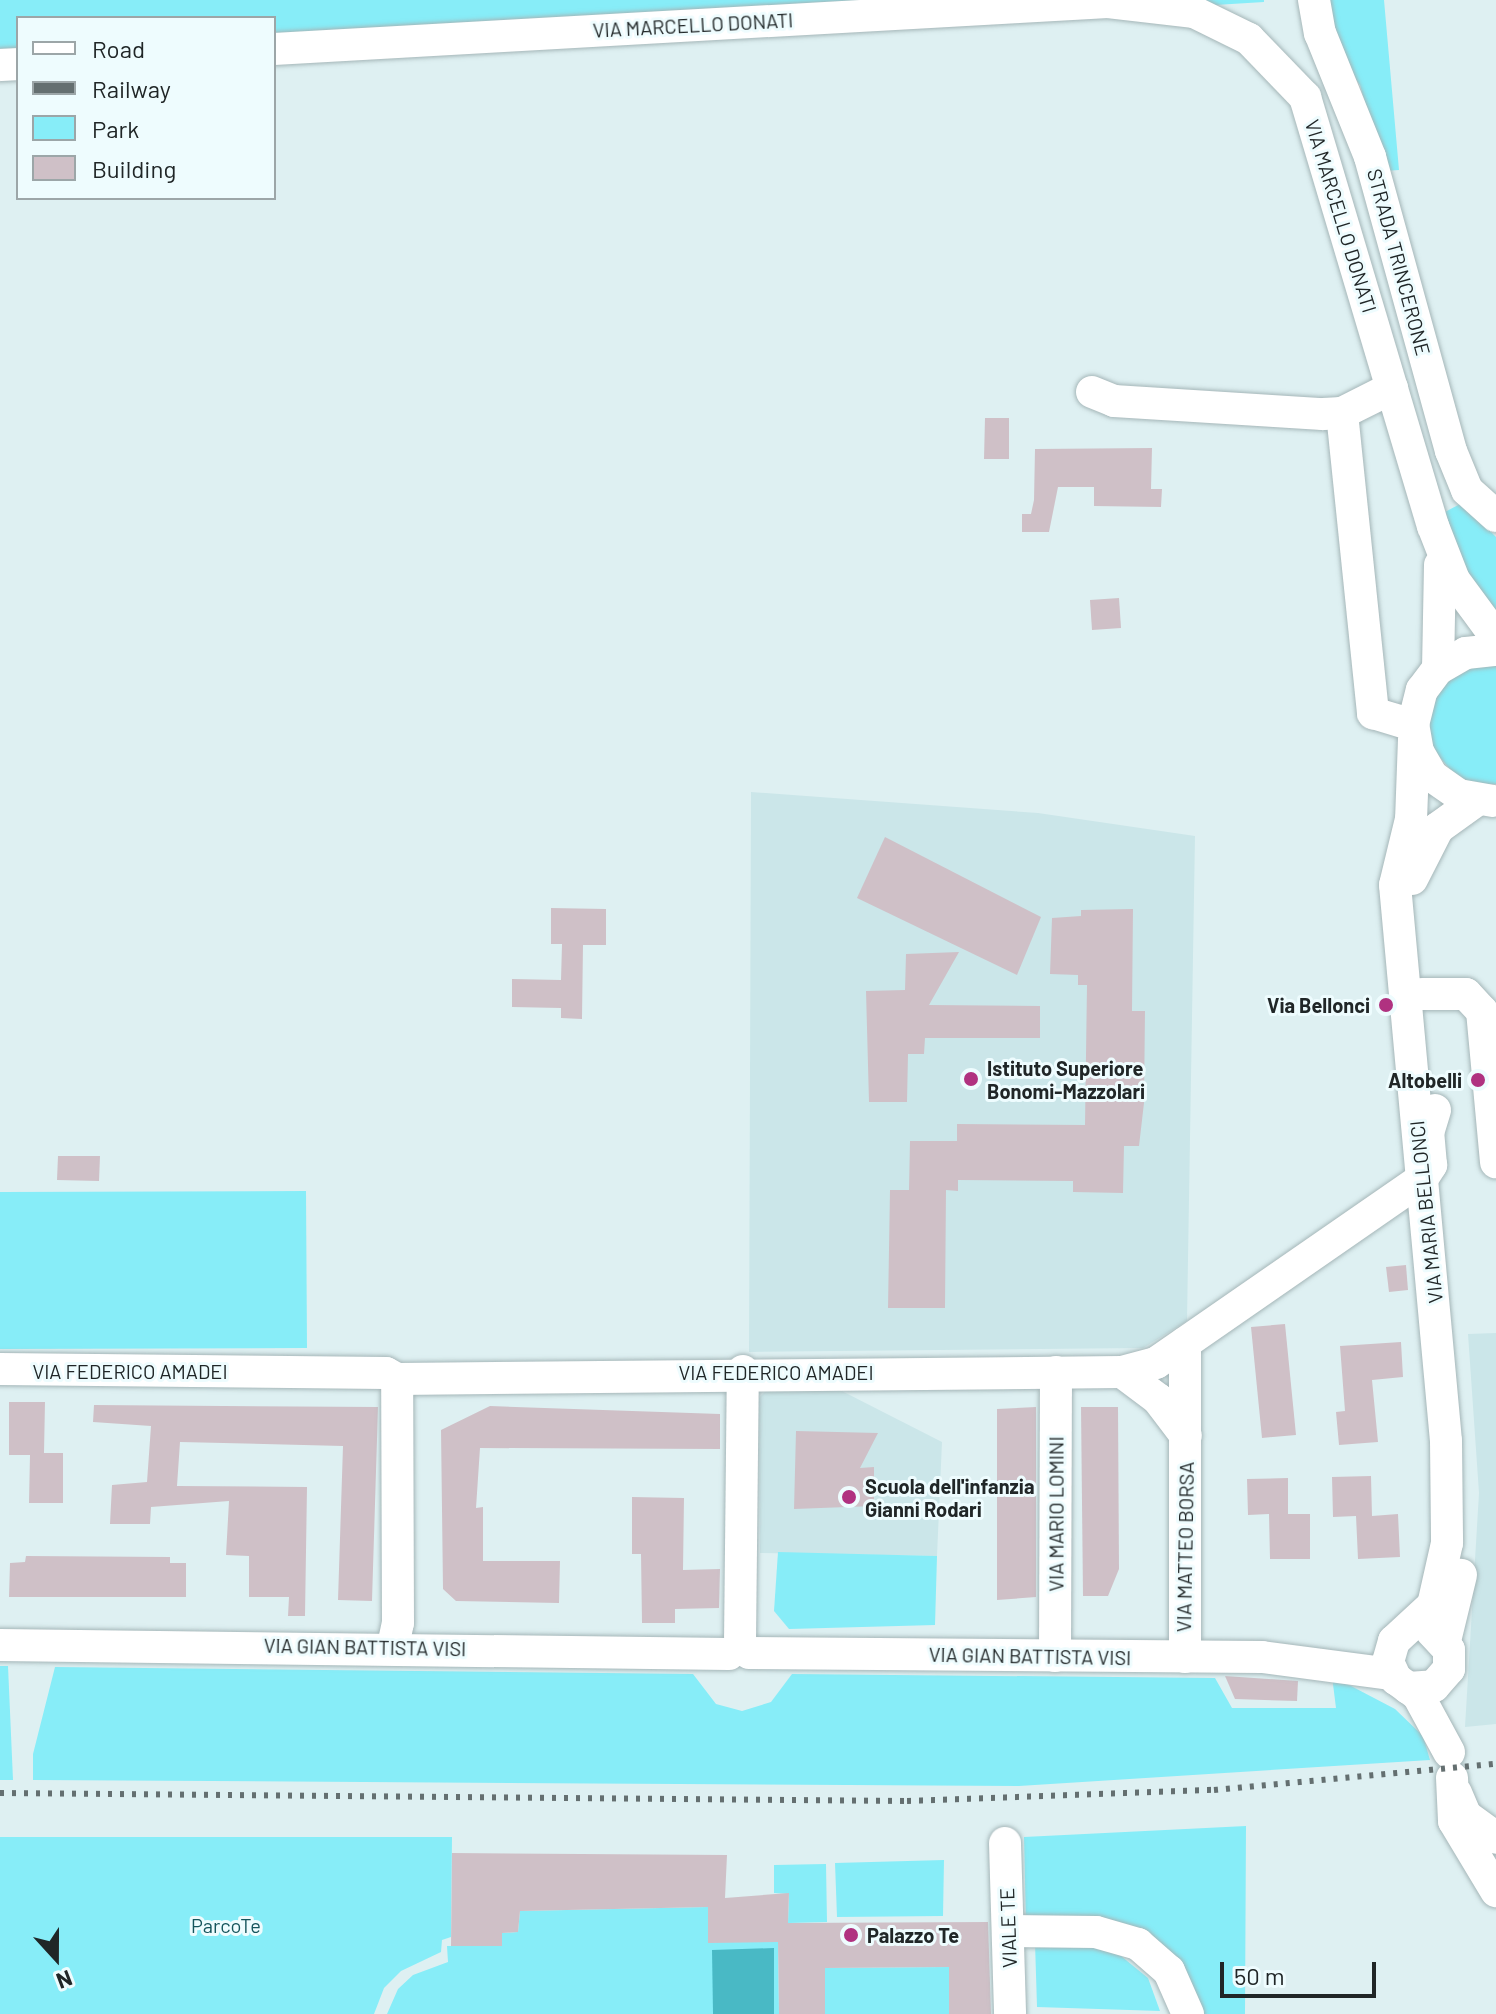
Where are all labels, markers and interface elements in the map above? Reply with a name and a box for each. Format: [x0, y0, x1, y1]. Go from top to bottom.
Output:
street label: VIA MARCELLO DONATI [592, 8, 794, 42]
legend [16, 16, 276, 200]
text: Road [92, 34, 145, 63]
text: Railway [92, 74, 171, 103]
text: Park [92, 114, 139, 143]
street label: VIA MARCELLO DONATI [1300, 116, 1382, 316]
text: Building [92, 154, 176, 183]
street label: STRADA TRINCERONE [1363, 166, 1435, 358]
place label: Via Bellonci [1267, 993, 1370, 1017]
marker: Via Bellonci [1377, 996, 1395, 1014]
place label: Istituto Superiore Bonomi-Mazzolari [987, 1056, 1145, 1103]
place label: Altobelli [1388, 1068, 1462, 1092]
marker: Istituto Superiore Bonomi-Mazzolari [962, 1070, 980, 1088]
marker: Altobelli [1469, 1071, 1487, 1089]
street label: VIA MARIA BELLONCI [1404, 1119, 1448, 1305]
street label: VIA FEDERICO AMADEI [32, 1359, 228, 1383]
street label: VIA FEDERICO AMADEI [678, 1360, 874, 1384]
street label: VIA MARIO LOMINI [1044, 1436, 1068, 1592]
street label: VIA MATTEO BORSA [1172, 1462, 1198, 1632]
place label: Scuola dell'infanzia Gianni Rodari [865, 1474, 1034, 1521]
marker: Scuola dell'infanzia Gianni Rodari [840, 1488, 858, 1506]
street label: VIA GIAN BATTISTA VISI [264, 1633, 466, 1661]
street label: VIA GIAN BATTISTA VISI [929, 1642, 1131, 1670]
street label: VIALE TE [995, 1888, 1021, 1968]
park label: ParcoTe [191, 1913, 261, 1937]
north arrow [16, 1918, 96, 1998]
place label: Palazzo Te [867, 1923, 959, 1947]
marker: Palazzo Te [842, 1926, 860, 1944]
scale bar [1224, 1946, 1380, 1996]
text: 50 m [1234, 1961, 1285, 1990]
text: N [53, 1966, 76, 1995]

